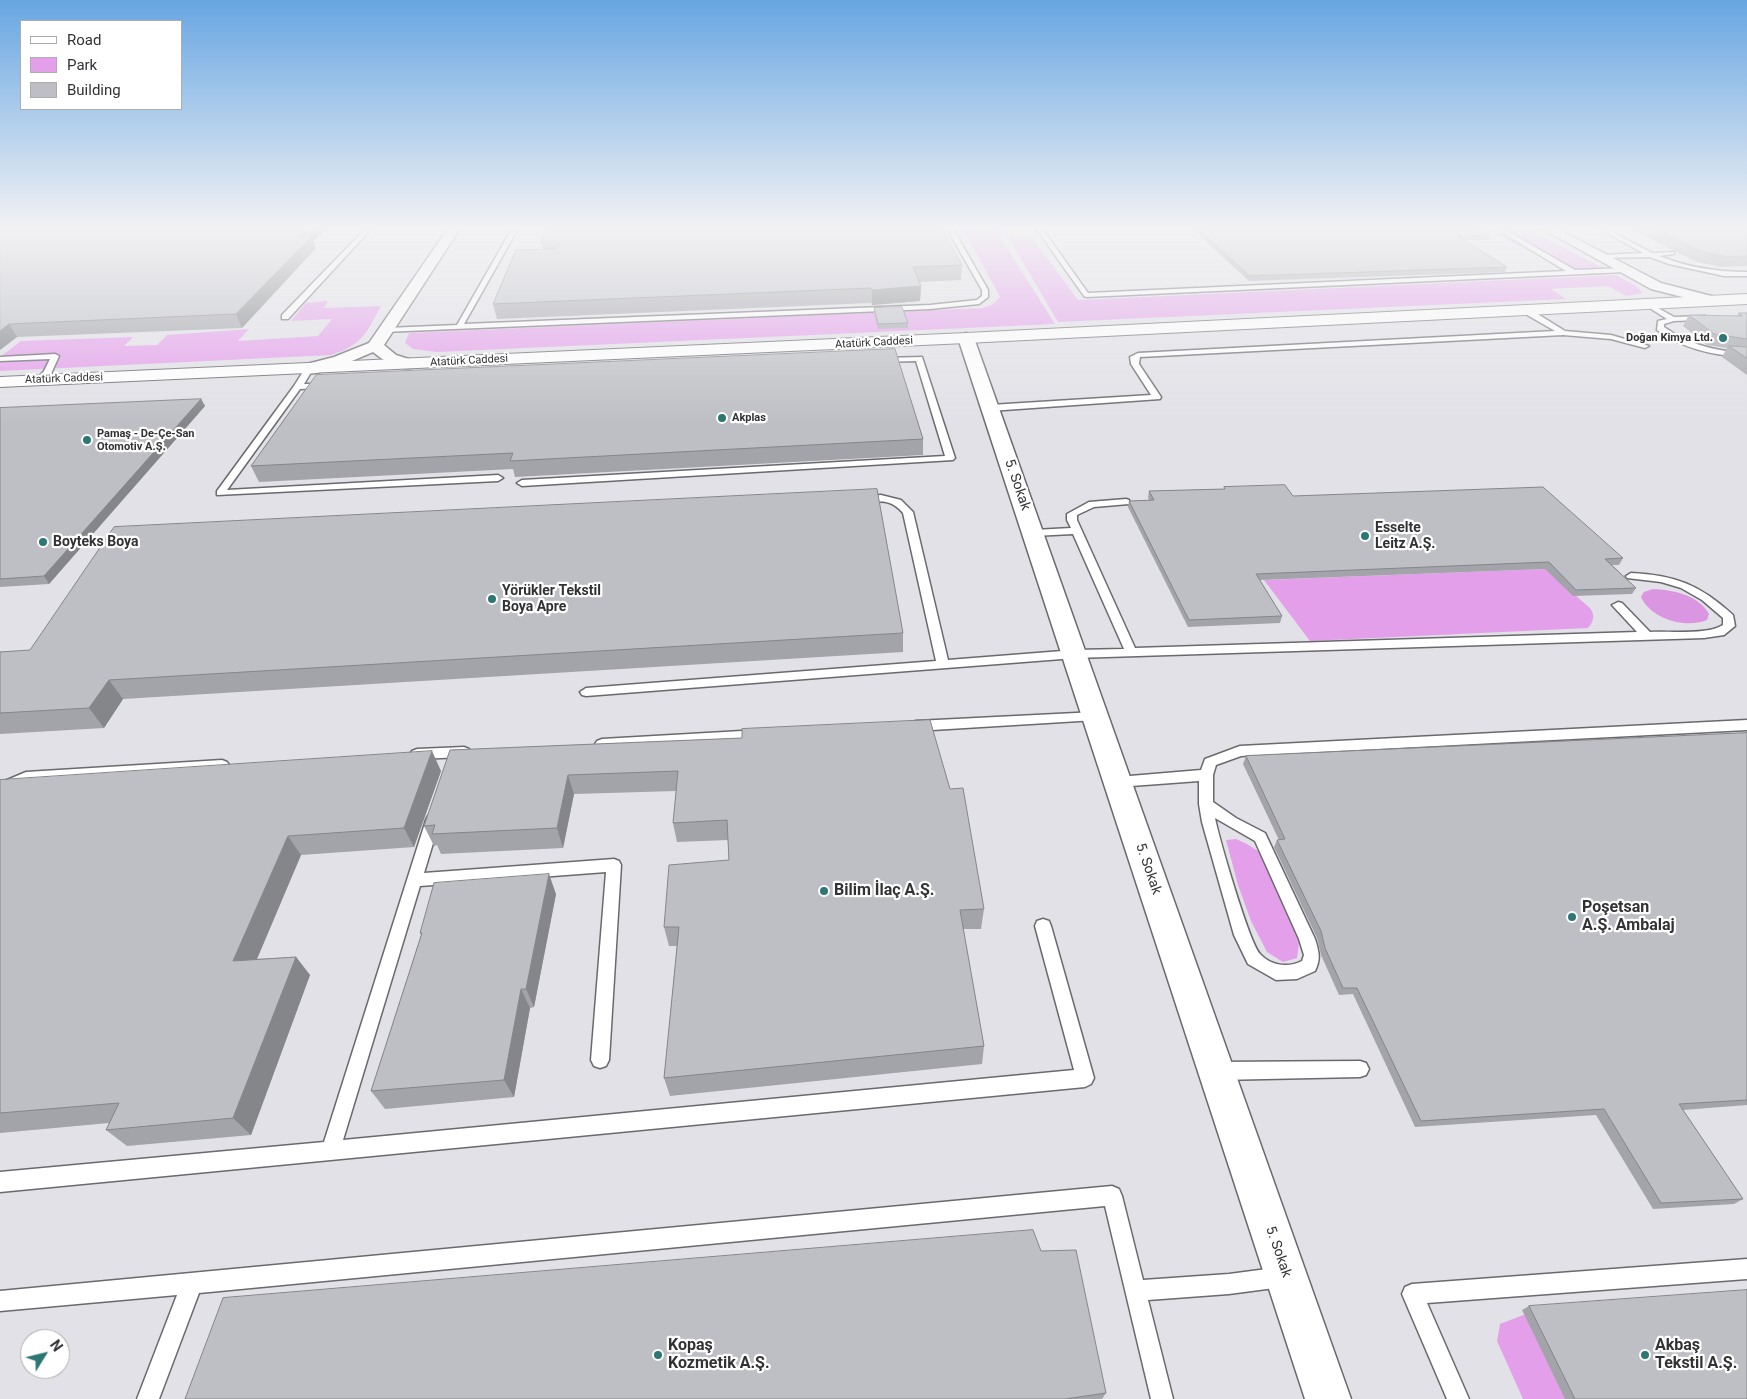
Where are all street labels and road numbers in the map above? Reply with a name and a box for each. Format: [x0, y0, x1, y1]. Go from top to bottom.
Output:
street label: Atatürk Caddesi [835, 334, 913, 352]
street label: Atatürk Caddesi [430, 352, 508, 370]
street label: Atatürk Caddesi [25, 371, 103, 387]
street label: 5. Sokak [1000, 457, 1034, 513]
street label: 5. Sokak [1131, 841, 1165, 897]
street label: 5. Sokak [1261, 1224, 1295, 1280]

